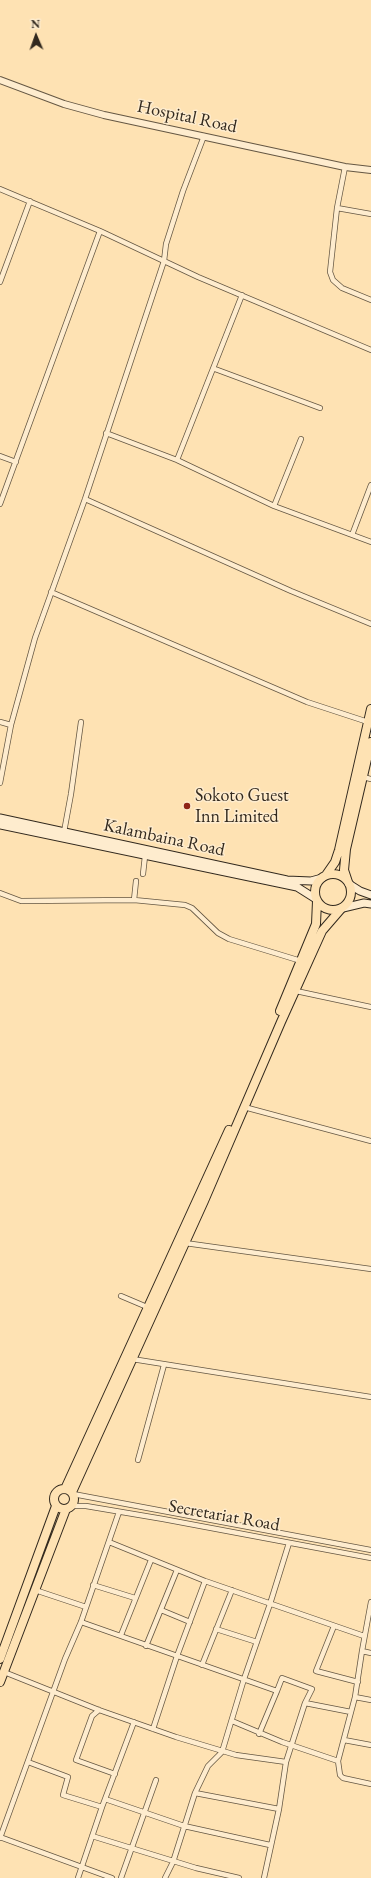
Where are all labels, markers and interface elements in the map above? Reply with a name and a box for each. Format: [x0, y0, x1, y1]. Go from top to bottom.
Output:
north arrow [16, 16, 56, 56]
text: N [31, 17, 40, 31]
street label: Hospital Road [135, 96, 239, 138]
place label: Sokoto Guest Inn Limited [195, 785, 289, 828]
marker: Sokoto Guest Inn Limited [182, 801, 192, 811]
street label: Kalambaina Road [101, 815, 227, 861]
street label: Secretariat Road [167, 1496, 281, 1536]

